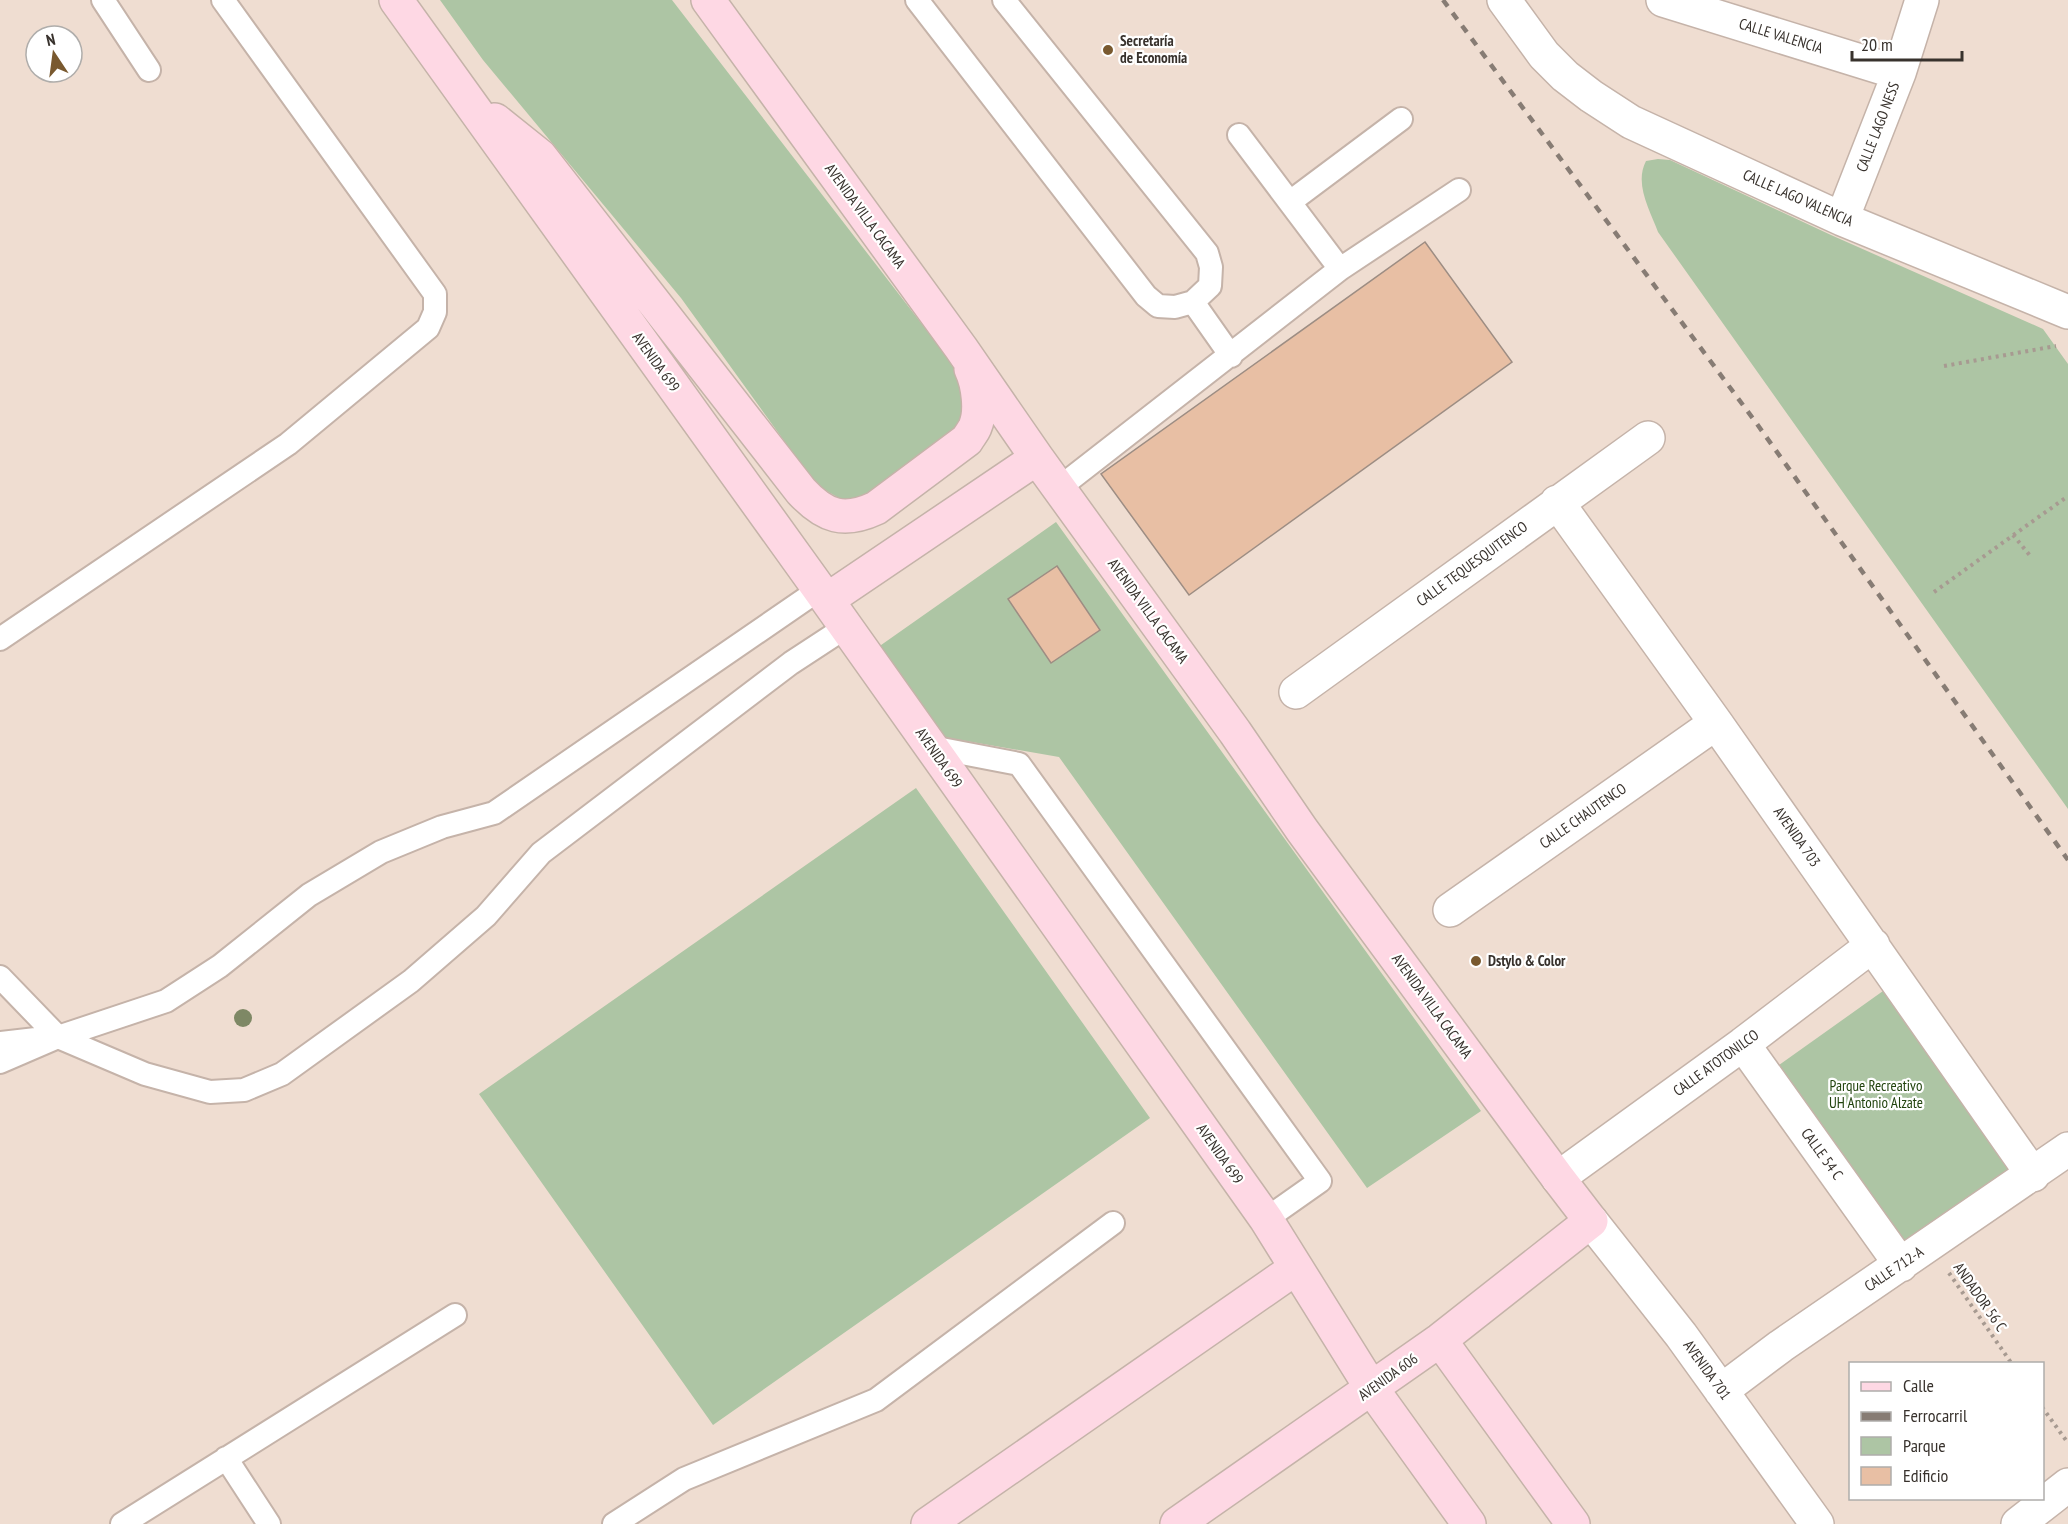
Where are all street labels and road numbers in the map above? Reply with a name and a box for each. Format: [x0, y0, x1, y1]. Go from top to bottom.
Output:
street label: CALLE VALENCIA [1737, 14, 1826, 58]
street label: CALLE LAGO NESS [1852, 79, 1903, 175]
street label: AVENIDA VILLA CACAMA [821, 160, 910, 272]
street label: CALLE LAGO VALENCIA [1740, 165, 1857, 231]
street label: AVENIDA 699 [628, 328, 684, 395]
street label: CALLE TEQUESQUITENCO [1412, 517, 1531, 610]
street label: AVENIDA VILLA CACAMA [1104, 555, 1193, 667]
street label: AVENIDA 699 [912, 724, 967, 791]
street label: CALLE CHAUTENCO [1536, 779, 1630, 852]
street label: AVENIDA 703 [1770, 803, 1825, 870]
street label: AVENIDA VILLA CACAMA [1388, 950, 1477, 1062]
street label: CALLE ATOTONILCO [1669, 1025, 1762, 1100]
street label: AVENIDA 699 [1193, 1120, 1248, 1187]
street label: CALLE 54 C [1797, 1124, 1848, 1183]
street label: CALLE 712-A [1861, 1241, 1928, 1295]
street label: ANDADOR 56 C [1950, 1259, 2011, 1335]
street label: AVENIDA 701 [1679, 1336, 1735, 1403]
street label: AVENIDA 606 [1354, 1348, 1421, 1405]

